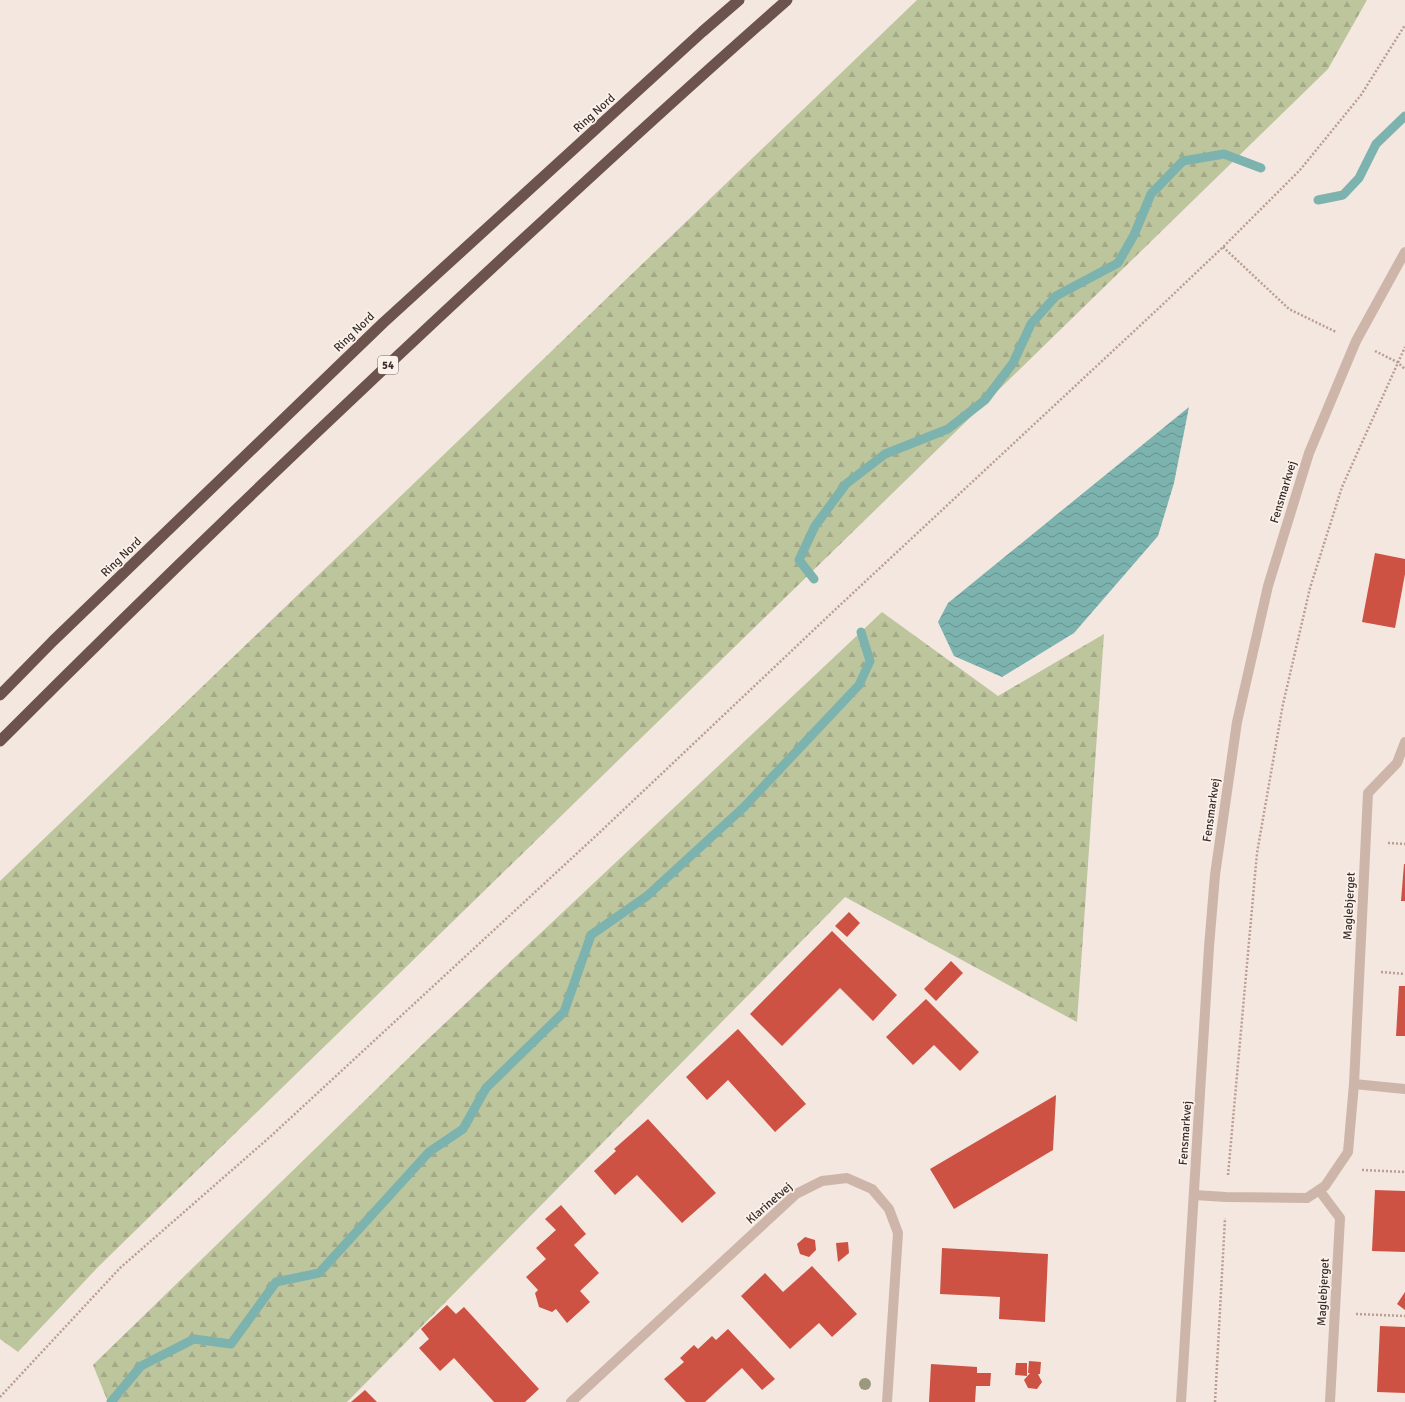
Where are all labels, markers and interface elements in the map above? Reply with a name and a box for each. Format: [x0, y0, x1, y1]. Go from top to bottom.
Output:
street label: Ring Nord [570, 91, 618, 136]
street label: Ring Nord [331, 309, 378, 355]
road number: 54 [378, 356, 398, 374]
street label: Fensmarkvej [1267, 459, 1300, 525]
street label: Ring Nord [98, 534, 145, 580]
street label: Fensmarkvej [1200, 777, 1223, 843]
street label: Maglebjerget [1340, 872, 1359, 940]
street label: Fensmarkvej [1176, 1100, 1195, 1166]
street label: Klarinetvej [743, 1179, 795, 1227]
street label: Maglebjerget [1314, 1258, 1333, 1326]

